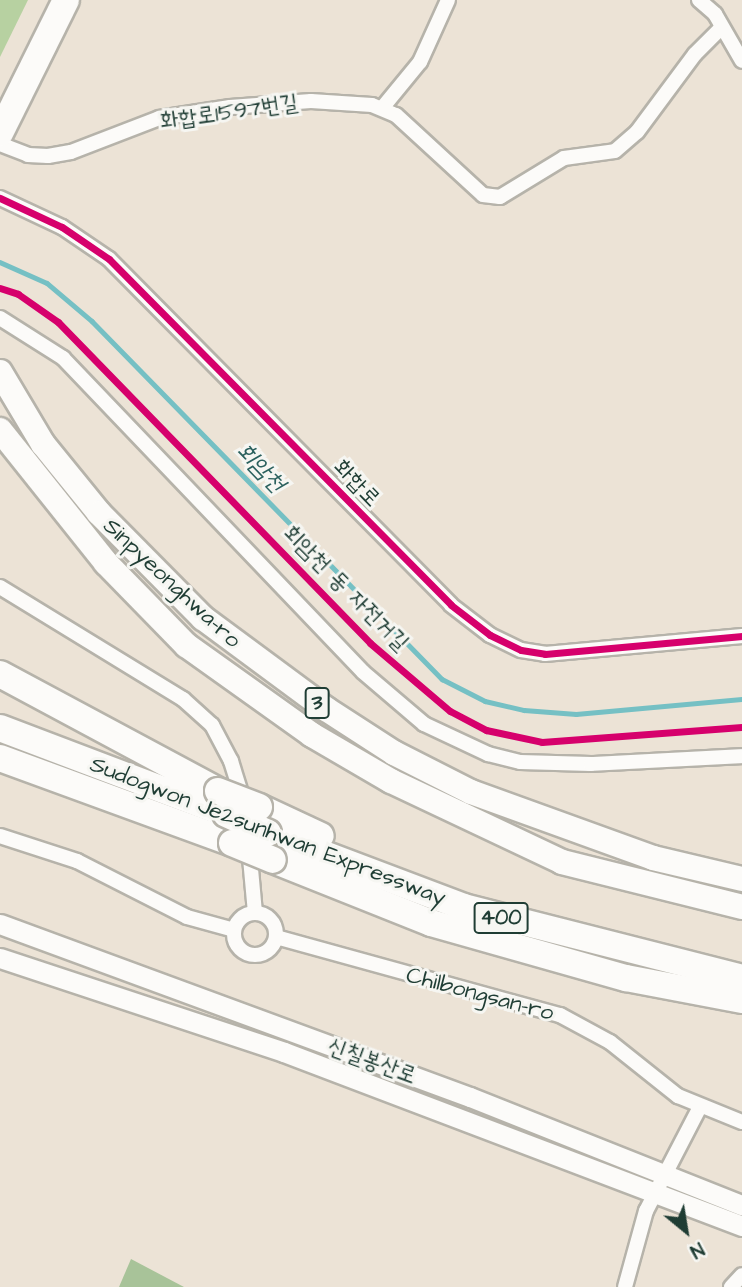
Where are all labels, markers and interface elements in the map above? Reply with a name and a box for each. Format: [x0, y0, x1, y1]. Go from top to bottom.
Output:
street label: 화합로1597번길 [158, 89, 300, 135]
water label: 회암천 [230, 437, 290, 499]
street label: 화합로 [328, 453, 386, 513]
street label: Sinpyeonghwa-ro [97, 512, 247, 654]
street label: 회암천 동 자전거길 [277, 519, 415, 657]
road number: 3 [303, 686, 331, 720]
street label: Sudogwon Je2sunhwan Expressway [86, 750, 450, 912]
road number: 400 [473, 900, 529, 936]
street label: Chilbongsan-ro [403, 961, 557, 1027]
street label: 신칠봉산로 [324, 1032, 420, 1090]
north arrow [651, 1196, 721, 1266]
text: N [685, 1235, 709, 1264]

